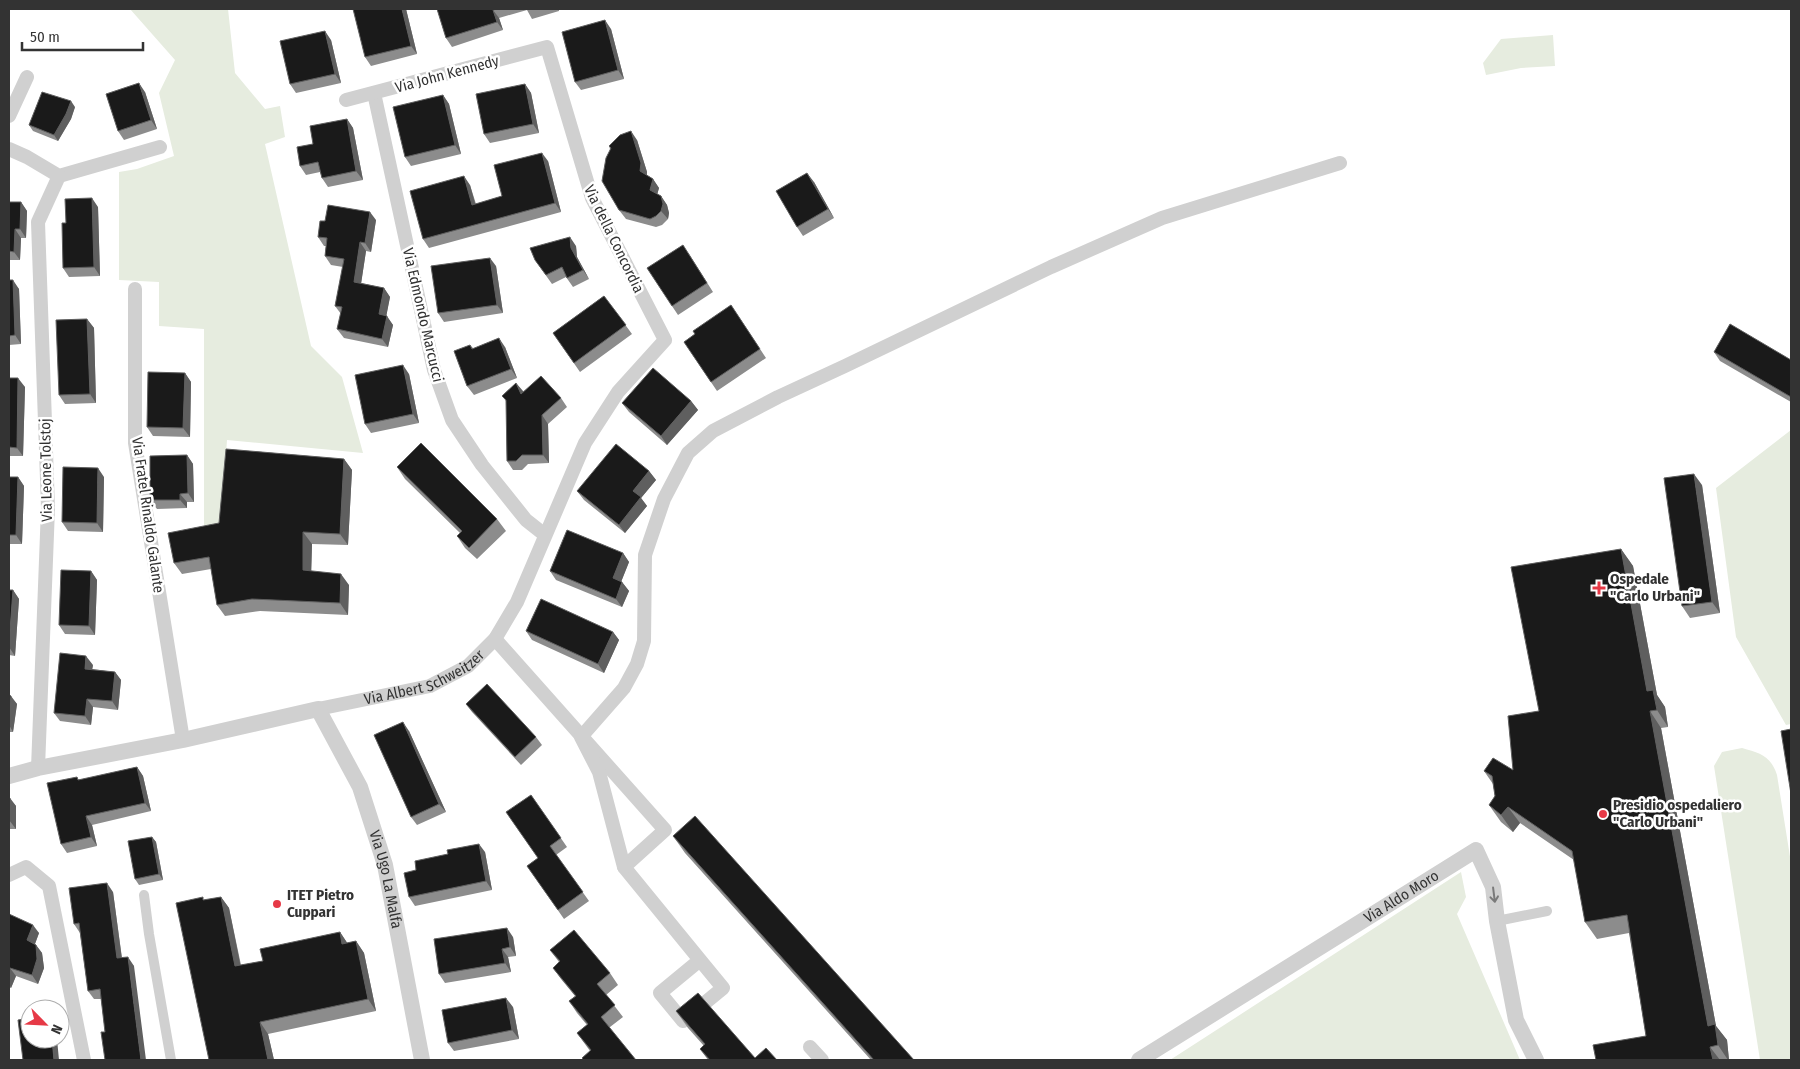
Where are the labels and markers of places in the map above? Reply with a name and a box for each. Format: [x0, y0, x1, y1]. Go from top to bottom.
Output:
place label: Ospedale "Carlo Urbani" [1610, 570, 1700, 605]
marker: Ospedale "Carlo Urbani" [1592, 581, 1606, 595]
place label: Presidio ospedaliero "Carlo Urbani" [1613, 796, 1742, 831]
marker: Presidio ospedaliero "Carlo Urbani" [1597, 808, 1609, 820]
place label: ITET Pietro Cuppari [287, 886, 354, 921]
marker: ITET Pietro Cuppari [271, 898, 283, 910]

